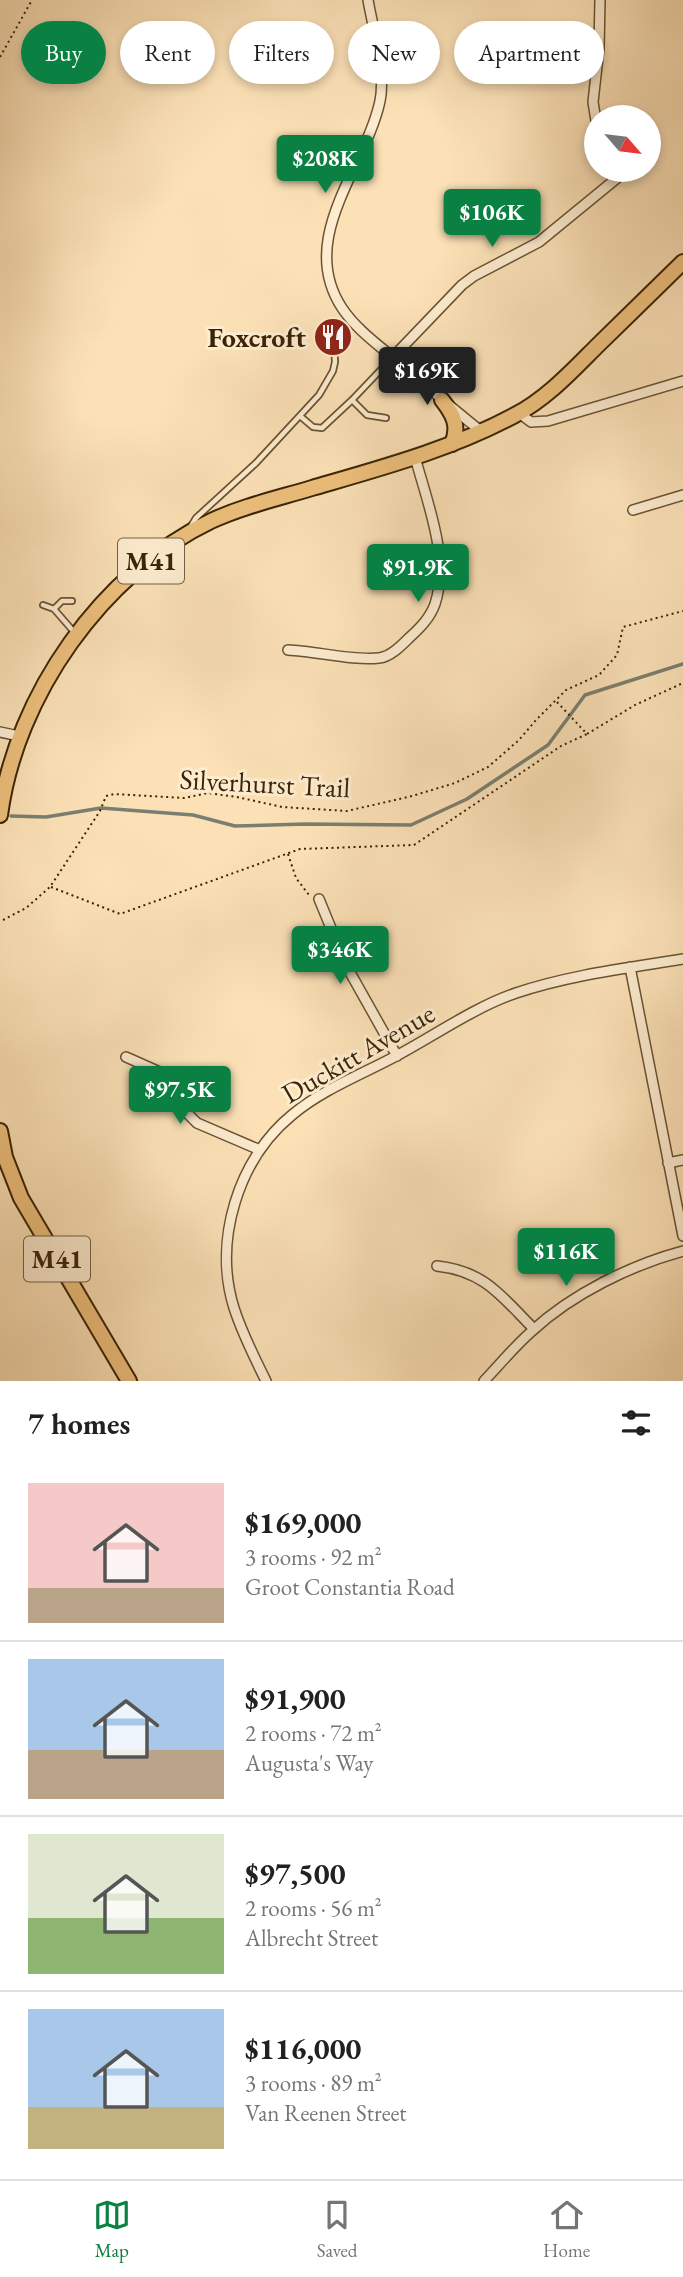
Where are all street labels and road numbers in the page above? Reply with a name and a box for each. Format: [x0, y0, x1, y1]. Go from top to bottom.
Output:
road number: M41 [118, 538, 184, 583]
street label: Silverhurst Trail [179, 761, 351, 805]
street label: Duckitt Avenue [275, 995, 441, 1111]
road number: M41 [24, 1236, 90, 1282]

